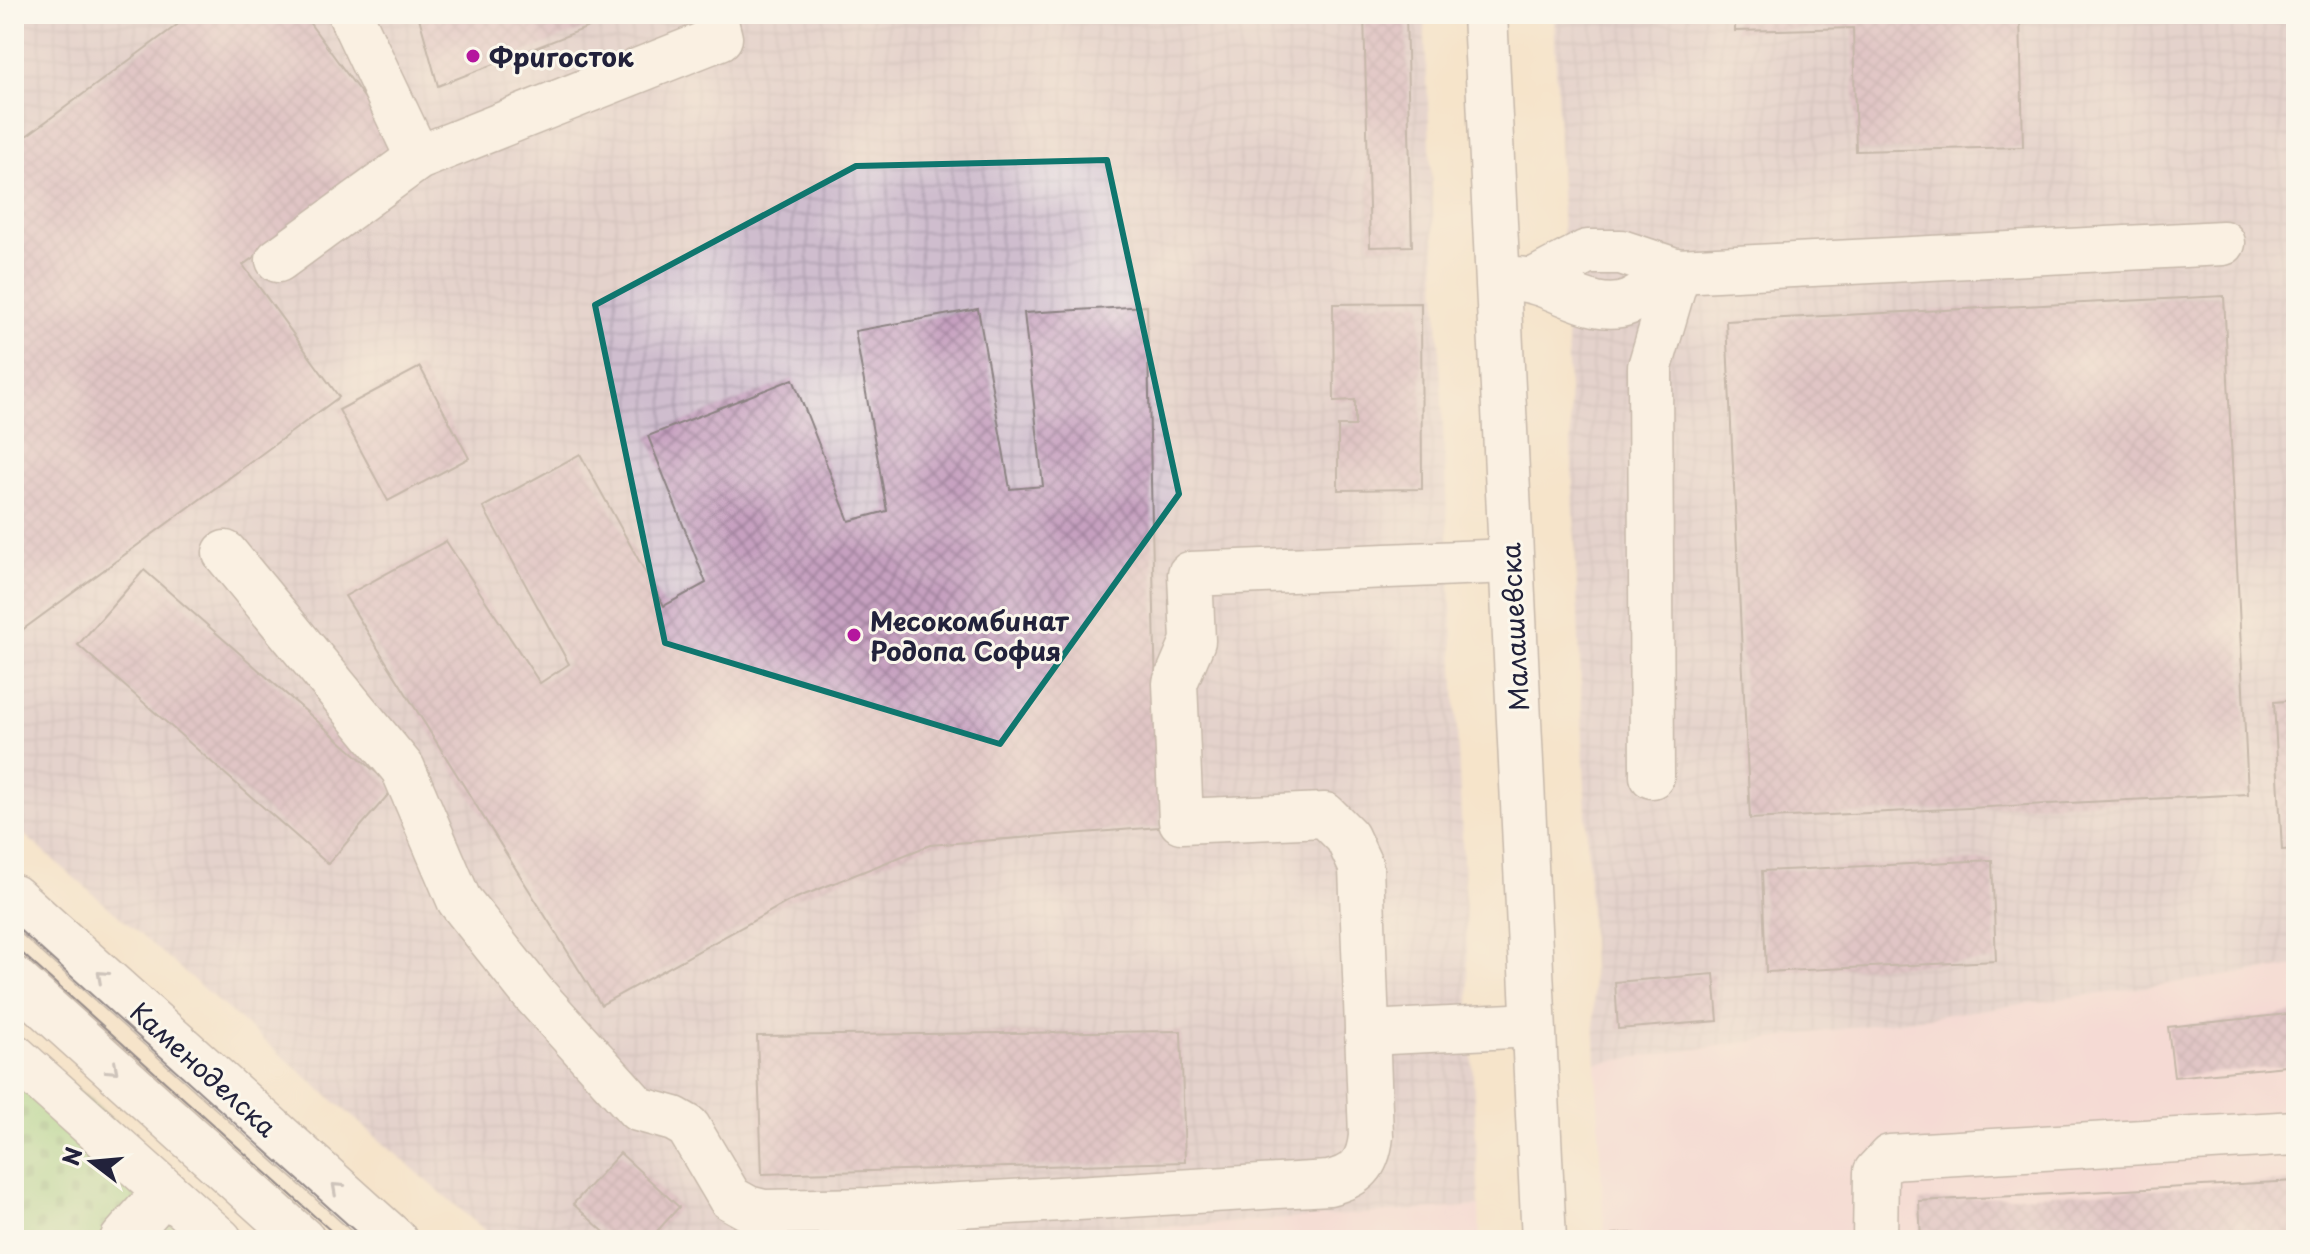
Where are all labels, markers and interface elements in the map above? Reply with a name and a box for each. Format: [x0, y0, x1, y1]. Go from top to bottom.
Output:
place label: Фригосток [489, 37, 634, 76]
marker: Фригосток [464, 47, 482, 65]
street label: Малашевска [1490, 541, 1538, 712]
place label: Месокомбинат Родопа София [870, 601, 1070, 670]
marker: Месокомбинат Родопа София [845, 626, 863, 644]
one-way arrow [97, 971, 111, 986]
street label: Каменоделска [122, 992, 287, 1146]
one-way arrow [104, 1059, 119, 1073]
north arrow [52, 1122, 132, 1202]
text: N [53, 1143, 90, 1169]
one-way arrow [331, 1183, 346, 1197]

